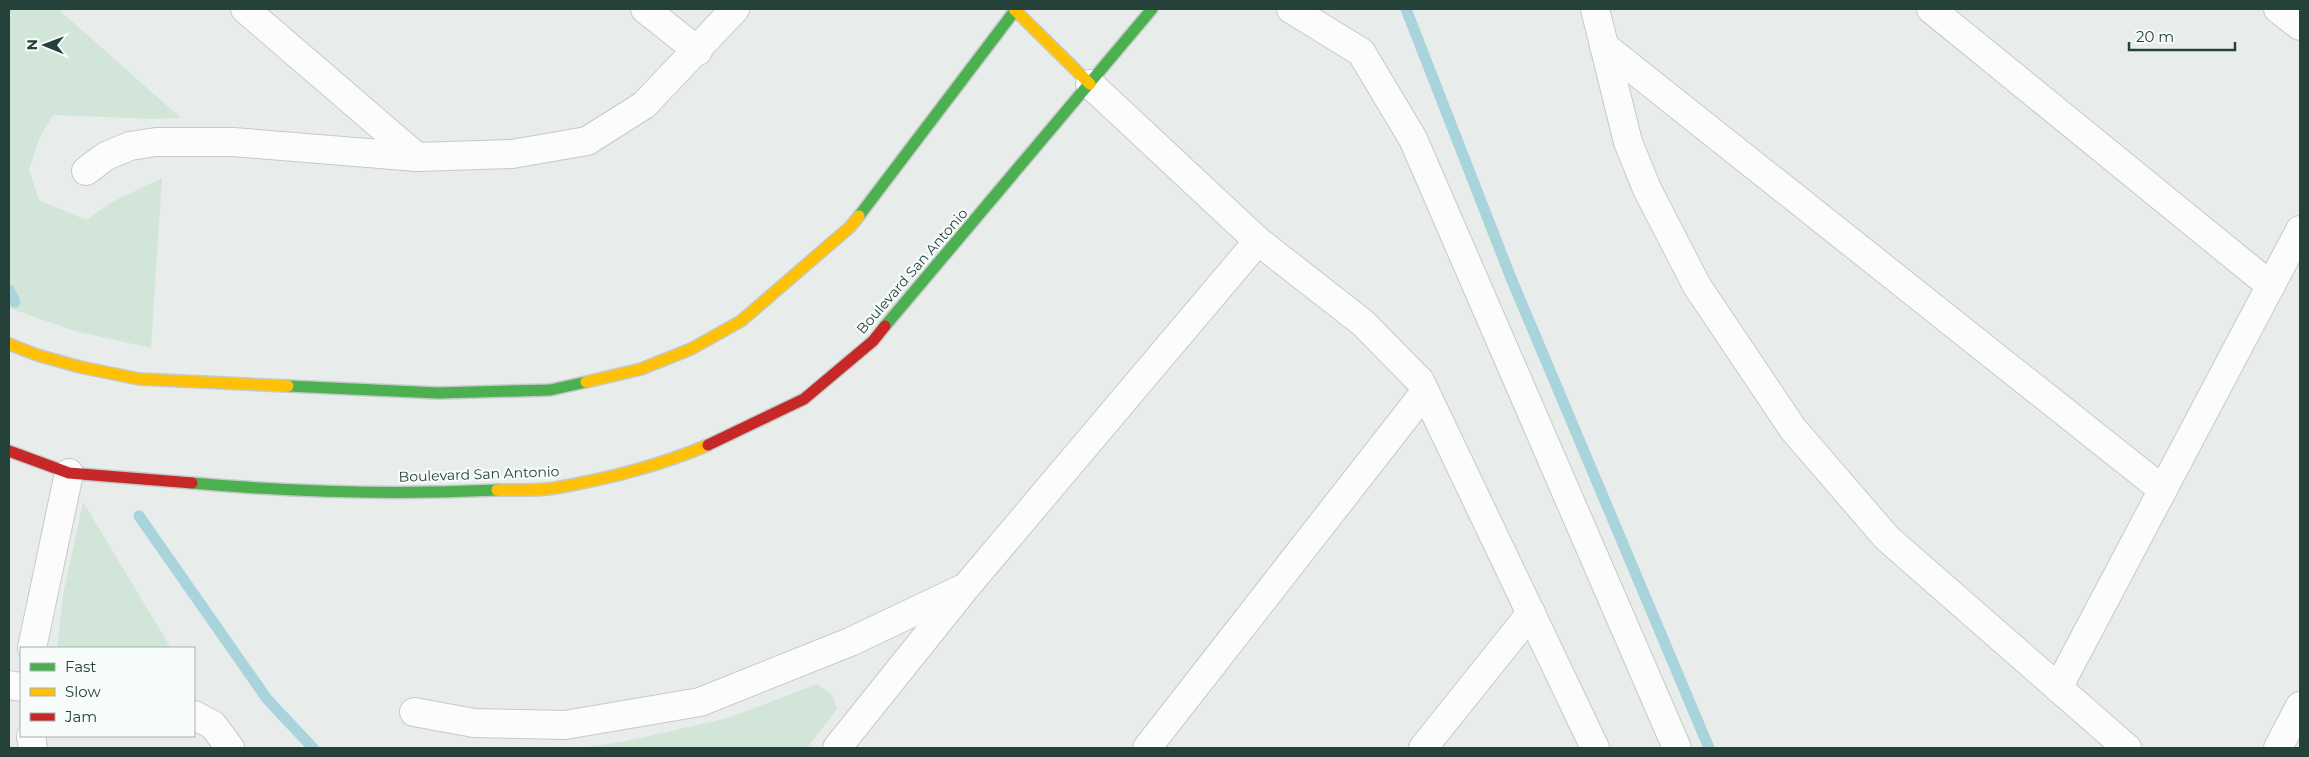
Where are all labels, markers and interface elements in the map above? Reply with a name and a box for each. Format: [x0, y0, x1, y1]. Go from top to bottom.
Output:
north arrow [20, 20, 70, 70]
scale bar [2129, 20, 2235, 52]
text: 20 m [2136, 27, 2174, 46]
text: N [23, 39, 41, 51]
street label: Boulevard San Antonio [852, 204, 972, 338]
street label: Boulevard San Antonio [398, 462, 560, 486]
legend [20, 647, 195, 737]
text: Fast [65, 657, 96, 676]
text: Slow [65, 682, 101, 701]
text: Jam [64, 707, 97, 726]

